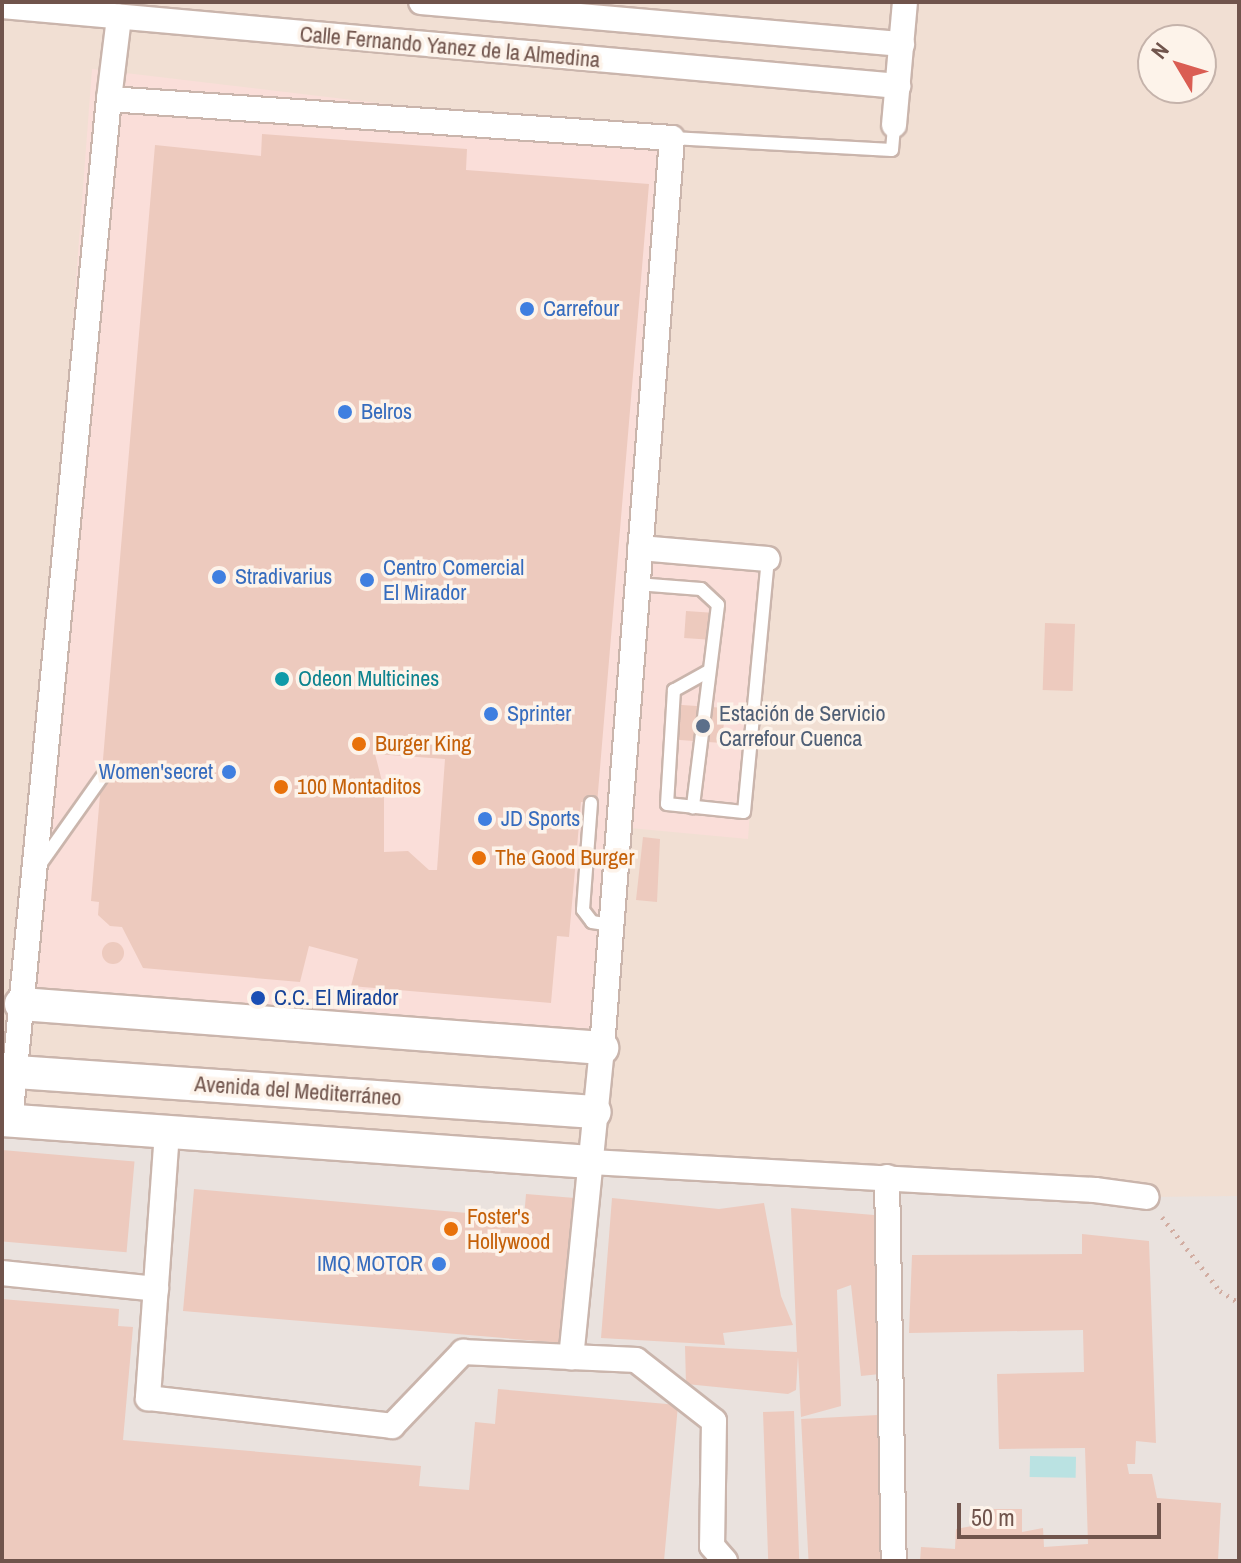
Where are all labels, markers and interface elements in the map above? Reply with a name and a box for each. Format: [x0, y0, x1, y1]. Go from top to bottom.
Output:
street label: Calle Fernando Yanez de la Almedina [298, 21, 602, 73]
north arrow [1137, 24, 1217, 104]
text: N [1144, 36, 1175, 65]
place label: Carrefour [543, 296, 619, 322]
marker: Carrefour [518, 300, 536, 318]
place label: Belros [361, 399, 412, 425]
marker: Belros [336, 403, 354, 421]
place label: Centro Comercial El Mirador [383, 554, 524, 606]
place label: Stradivarius [235, 564, 332, 590]
marker: Stradivarius [210, 568, 228, 586]
marker: Centro Comercial El Mirador [358, 571, 376, 589]
place label: Odeon Multicines [298, 666, 439, 692]
marker: Odeon Multicines [273, 670, 291, 688]
place label: Estación de Servicio Carrefour Cuenca [719, 700, 885, 752]
place label: Sprinter [507, 701, 571, 727]
marker: Sprinter [482, 705, 500, 723]
marker: Estación de Servicio Carrefour Cuenca [694, 717, 712, 735]
place label: Burger King [375, 731, 471, 757]
marker: Burger King [350, 735, 368, 753]
place label: Women'secret [99, 759, 213, 785]
marker: Women'secret [220, 763, 238, 781]
place label: 100 Montaditos [297, 774, 421, 800]
marker: 100 Montaditos [272, 778, 290, 796]
place label: JD Sports [501, 806, 580, 832]
marker: JD Sports [476, 810, 494, 828]
place label: The Good Burger [495, 845, 634, 871]
marker: The Good Burger [470, 849, 488, 867]
place label: C.C. El Mirador [274, 985, 398, 1011]
marker: C.C. El Mirador [249, 989, 267, 1007]
street label: Avenida del Mediterráneo [194, 1071, 402, 1111]
place label: Foster's Hollywood [467, 1203, 550, 1254]
marker: Foster's Hollywood [442, 1220, 460, 1238]
place label: IMQ MOTOR [317, 1251, 423, 1277]
marker: IMQ MOTOR [430, 1255, 448, 1273]
scale bar [961, 1487, 1165, 1537]
text: 50 m [971, 1501, 1015, 1533]

